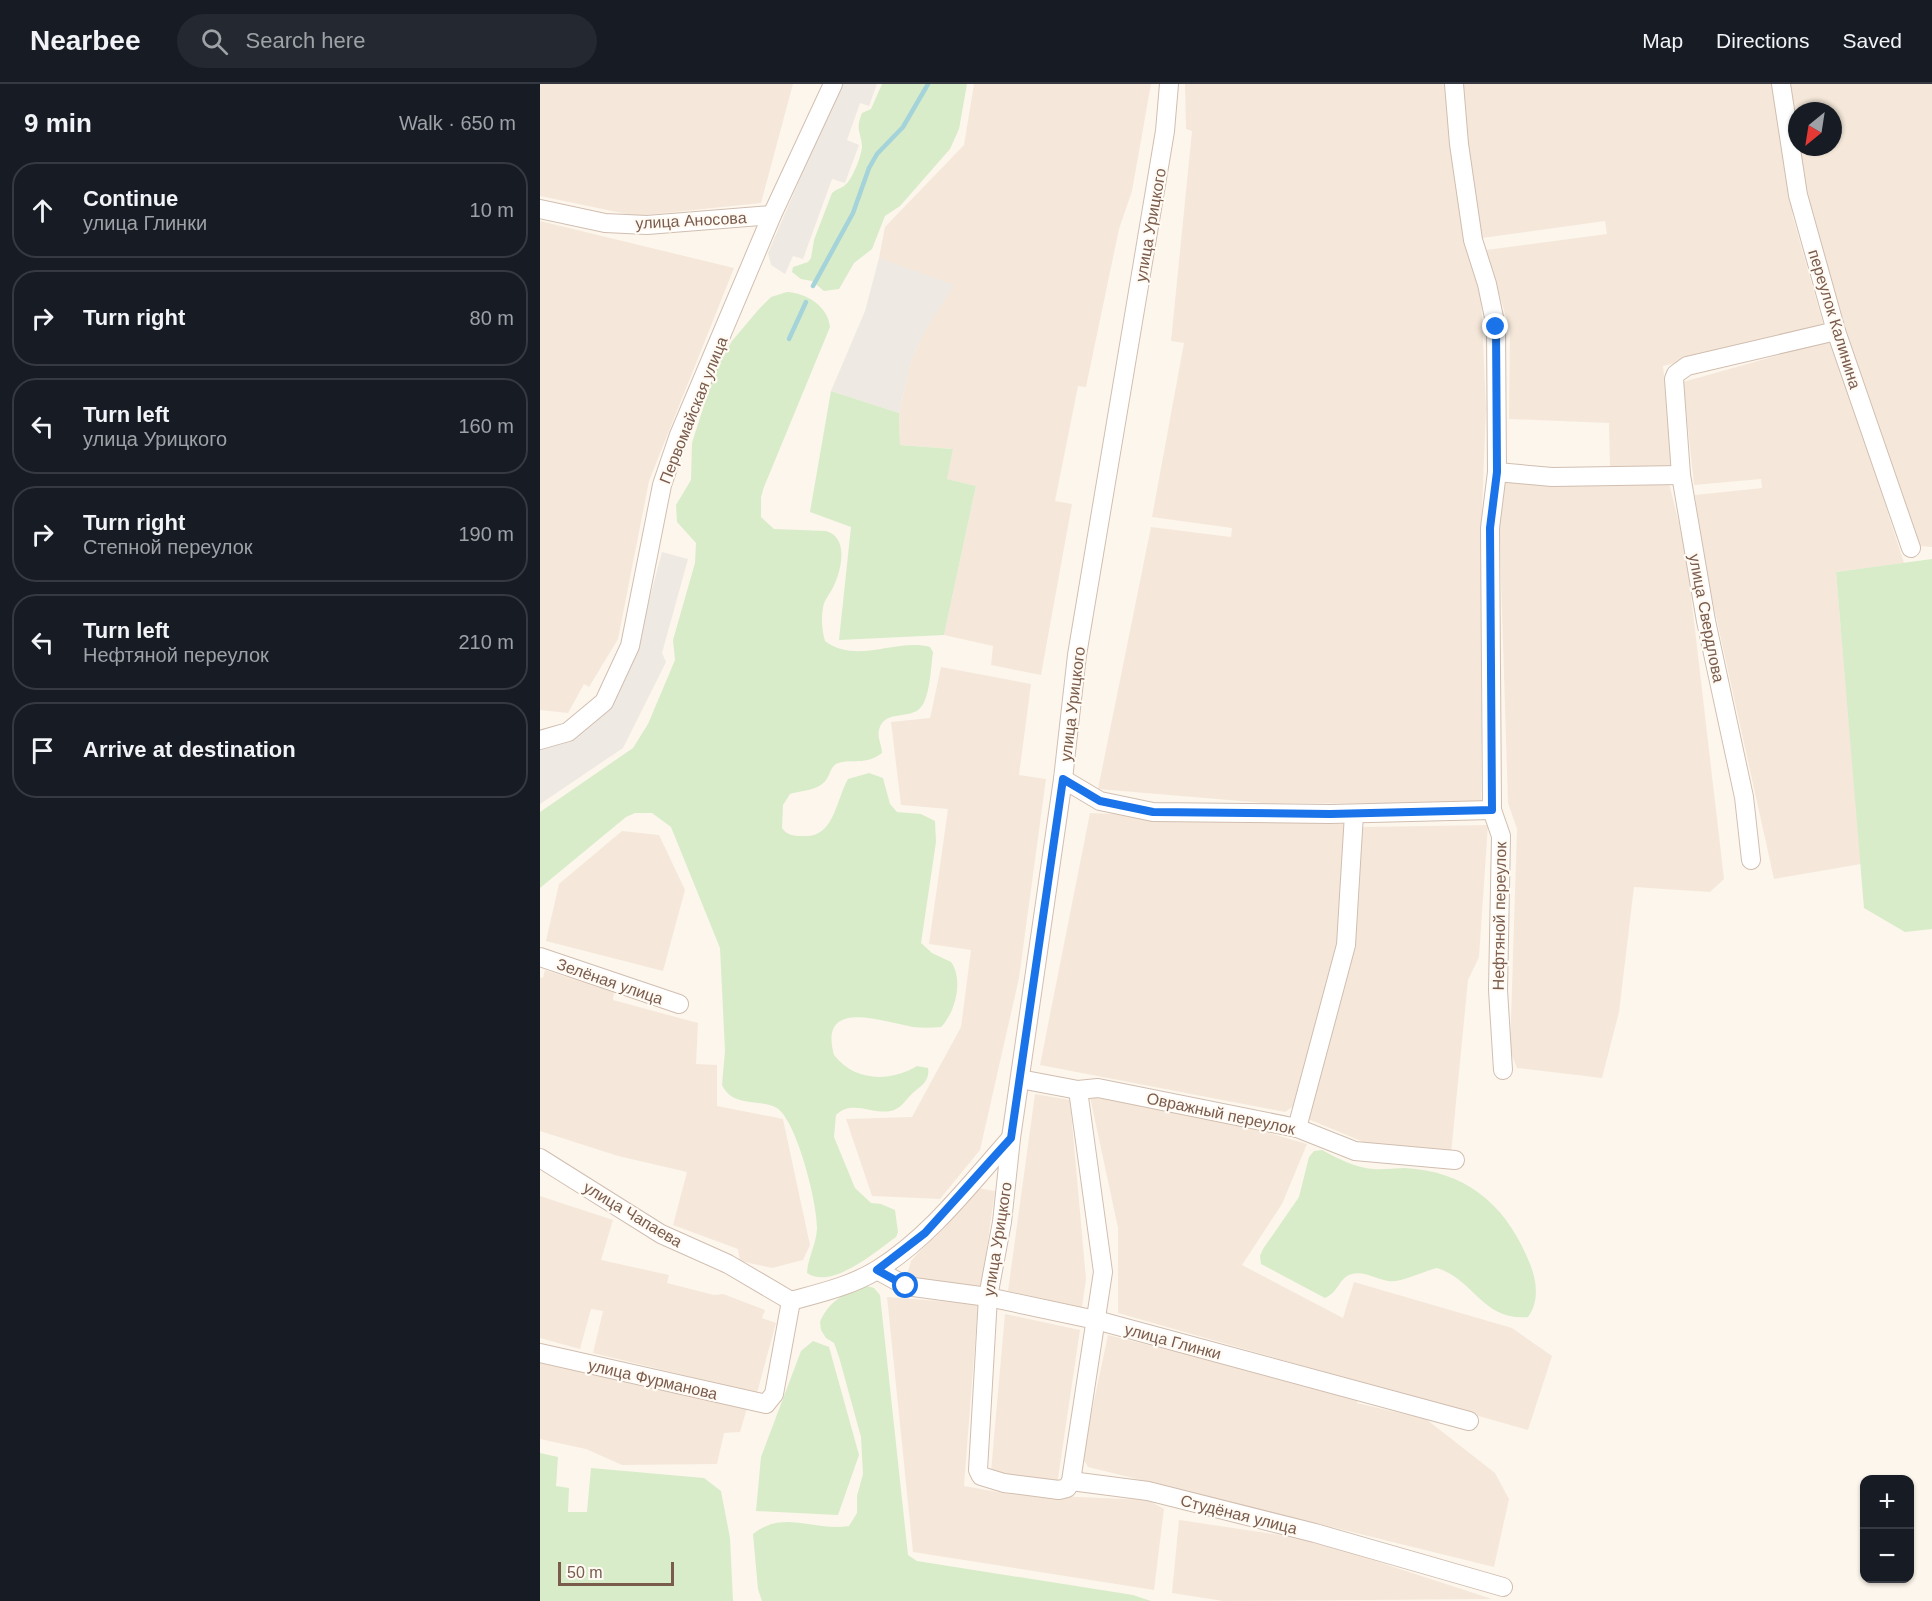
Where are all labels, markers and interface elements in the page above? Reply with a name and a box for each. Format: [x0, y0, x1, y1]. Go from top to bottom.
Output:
search box [177, 14, 597, 68]
text: Nearbee [30, 25, 141, 56]
icon: search [198, 25, 231, 58]
text: Search here [246, 28, 365, 53]
text: Map [1642, 29, 1683, 52]
text: Directions [1716, 29, 1809, 52]
text: Saved [1842, 29, 1902, 52]
north arrow [1788, 102, 1842, 156]
text: 9 min [24, 108, 92, 138]
text: Walk · 650 m [399, 112, 516, 134]
street label: улица Урицкого [1132, 167, 1169, 283]
text: Continue [83, 186, 178, 211]
icon: ahead [26, 194, 59, 227]
text: 10 m [470, 199, 514, 221]
street label: улица Аносова [635, 209, 747, 232]
text: улица Глинки [83, 212, 207, 234]
street label: переулок Калинина [1805, 247, 1864, 391]
icon: right [26, 302, 59, 335]
text: Turn right [83, 305, 185, 330]
text: 80 m [470, 307, 514, 329]
route end [1482, 313, 1508, 339]
street label: Первомайская улица [656, 334, 731, 486]
text: Turn left [83, 402, 169, 427]
icon: left [26, 410, 59, 443]
text: 160 m [458, 415, 514, 437]
text: улица Урицкого [83, 428, 227, 450]
text: Turn right [83, 510, 185, 535]
icon: right [26, 518, 59, 551]
text: 190 m [458, 523, 514, 545]
text: Степной переулок [83, 536, 253, 558]
street label: улица Свердлова [1686, 552, 1727, 684]
text: Turn left [83, 618, 169, 643]
icon: left [26, 626, 59, 659]
text: 210 m [458, 631, 514, 653]
text: Нефтяной переулок [83, 644, 269, 666]
street label: улица Урицкого [1057, 646, 1088, 762]
icon: arrive [26, 734, 59, 767]
text: Arrive at destination [83, 737, 296, 762]
street label: Нефтяной переулок [1490, 841, 1509, 990]
street label: Зелёная улица [555, 955, 665, 1008]
street label: Овражный переулок [1145, 1089, 1298, 1138]
street label: улица Чапаева [581, 1178, 685, 1251]
street label: улица Урицкого [980, 1181, 1015, 1297]
route start [892, 1272, 918, 1298]
street label: улица Глинки [1123, 1320, 1223, 1363]
street label: улица Фурманова [587, 1356, 719, 1403]
map controls [1860, 1475, 1914, 1583]
button: + [1860, 1475, 1914, 1529]
street label: Студёная улица [1179, 1492, 1299, 1537]
button: − [1860, 1529, 1914, 1583]
scale bar [558, 1559, 674, 1586]
text: 50 m [567, 1564, 603, 1581]

